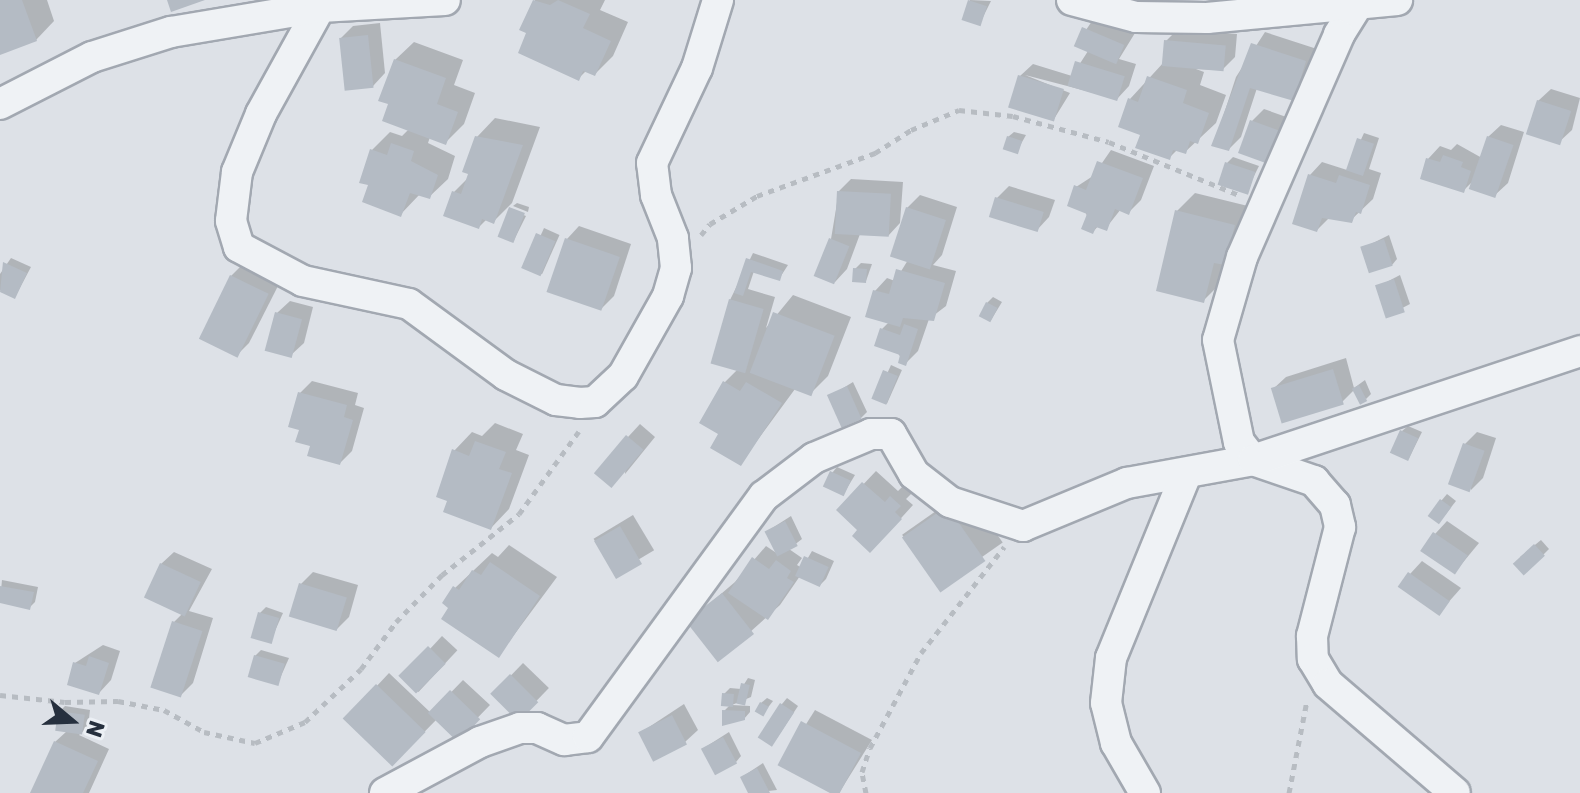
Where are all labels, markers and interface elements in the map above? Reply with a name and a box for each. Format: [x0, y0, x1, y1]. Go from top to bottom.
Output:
north arrow [32, 681, 112, 761]
text: N [80, 717, 111, 741]

